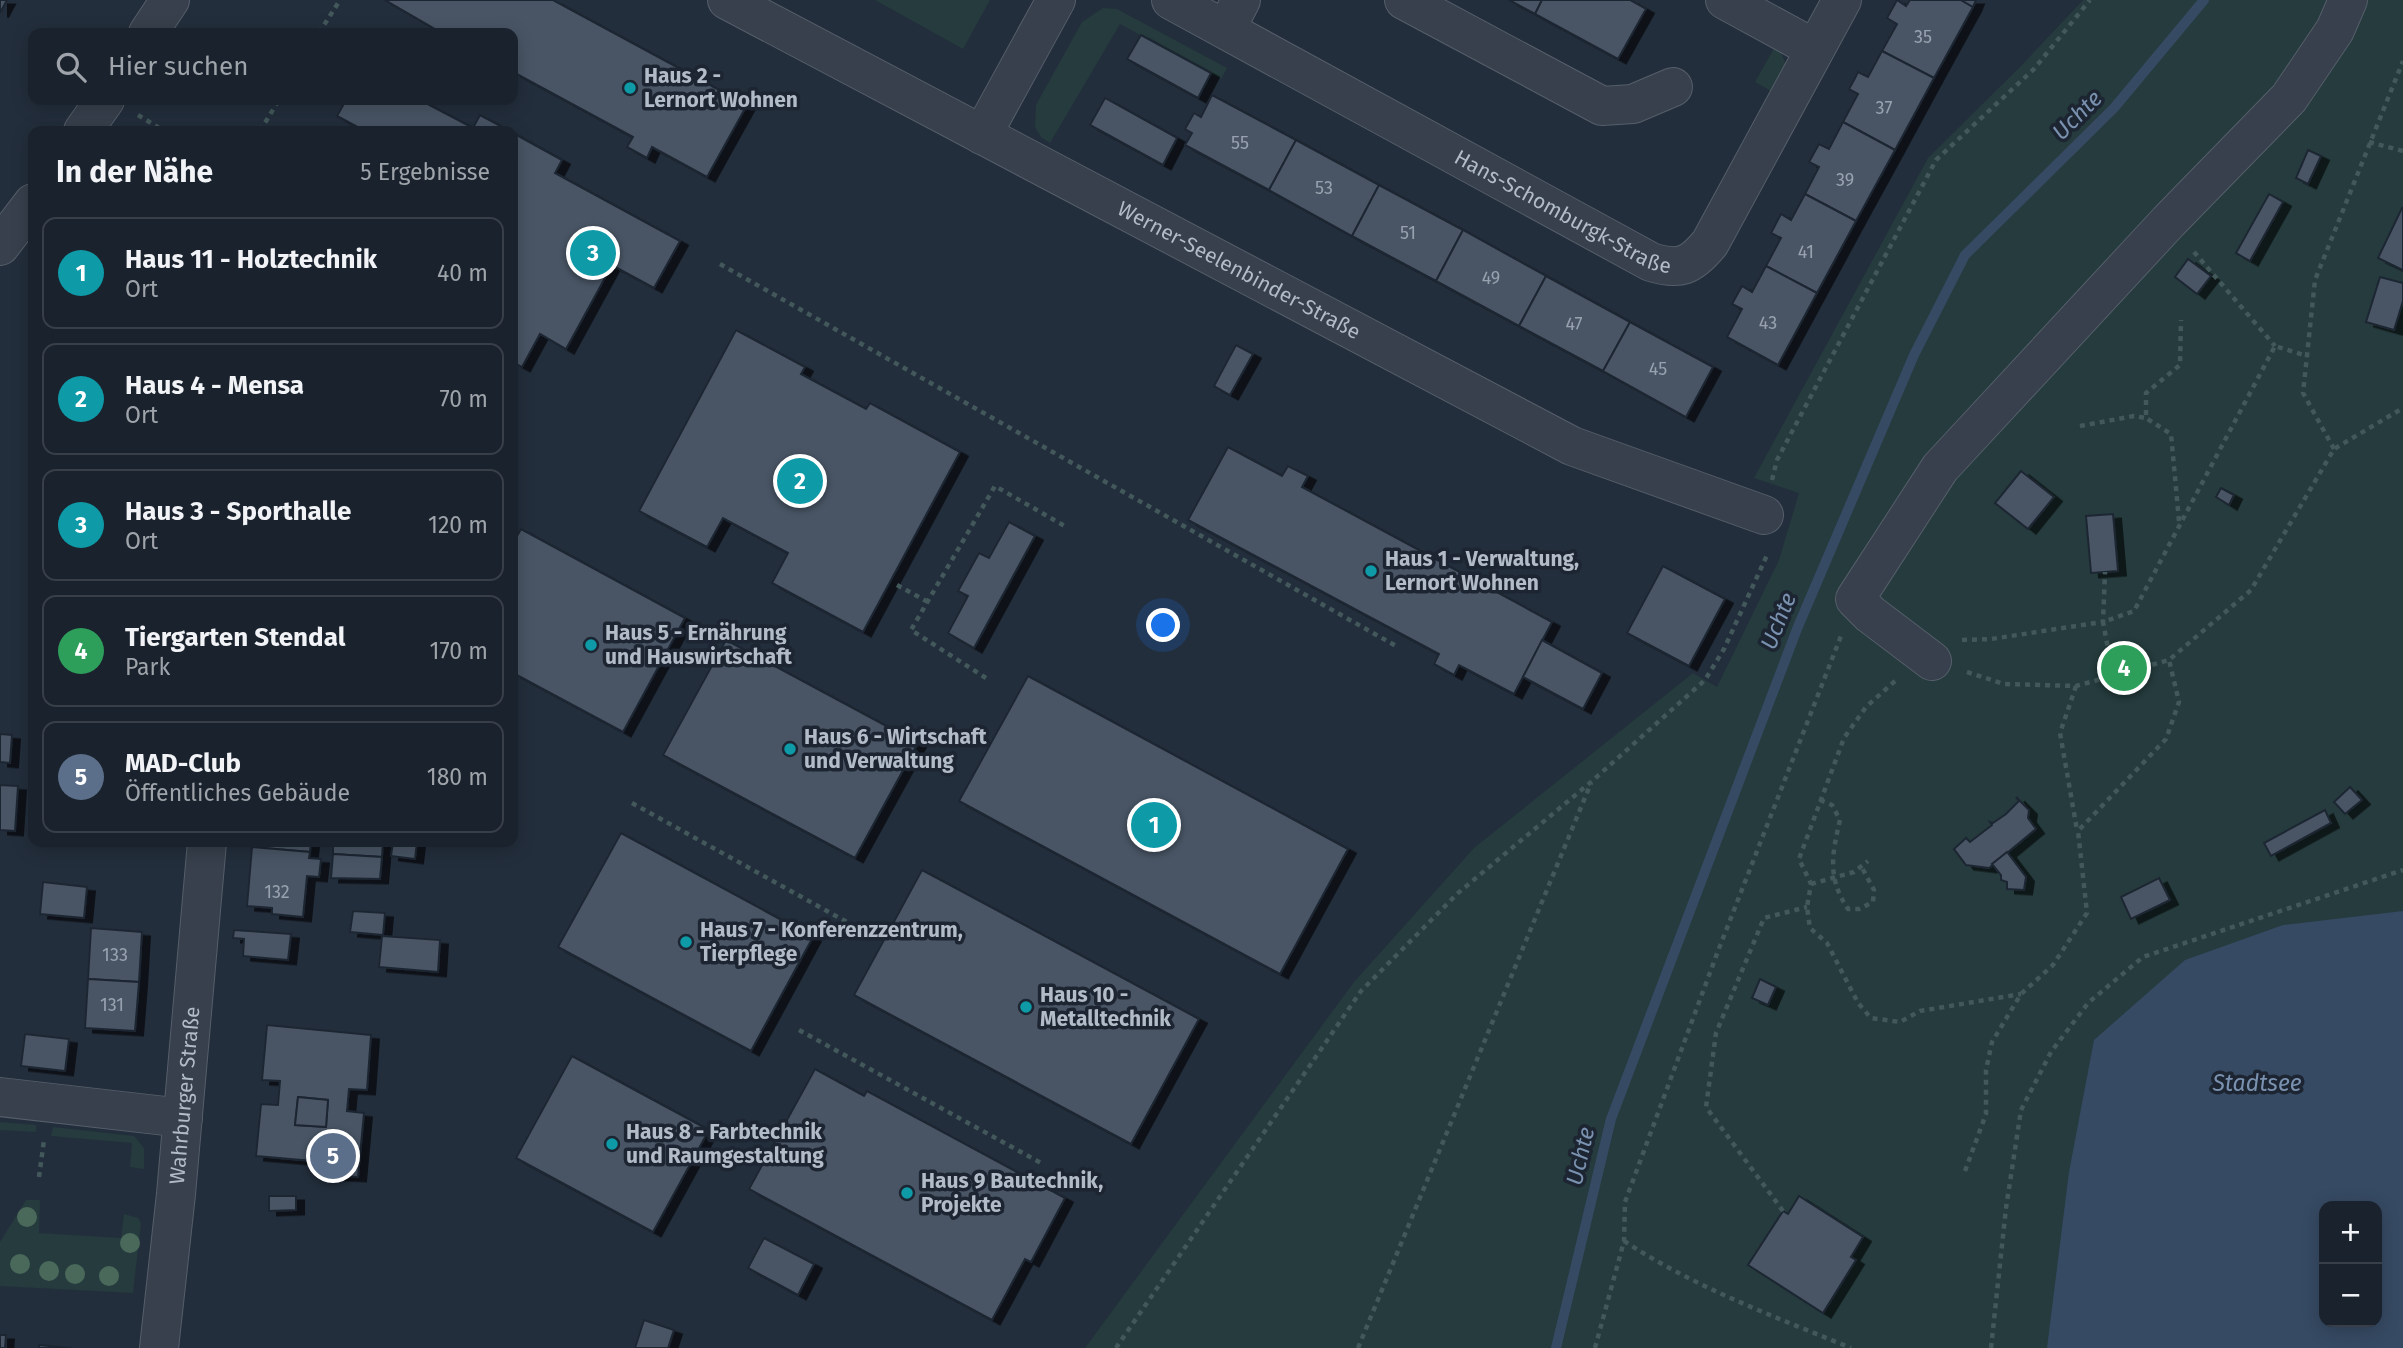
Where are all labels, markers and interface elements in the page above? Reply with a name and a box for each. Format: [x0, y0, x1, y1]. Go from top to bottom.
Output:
house number: 35 [1914, 26, 1932, 48]
search box [28, 28, 518, 105]
icon: search [52, 48, 90, 86]
text: Hier suchen [108, 51, 248, 82]
place label: Haus 2 - Lernort Wohnen [644, 63, 798, 113]
marker: Haus 2 - Lernort Wohnen [622, 80, 638, 96]
water label: Uchte [2046, 84, 2108, 146]
house number: 37 [1876, 97, 1892, 119]
house number: 55 [1231, 132, 1249, 154]
street label: Hans-Schomburgk-Straße [1450, 144, 1673, 279]
text: In der Nähe [56, 154, 213, 190]
text: 5 Ergebnisse [360, 158, 490, 186]
house number: 39 [1836, 169, 1854, 191]
house number: 53 [1315, 177, 1333, 199]
street label: Werner-Seelenbinder-Straße [1113, 195, 1365, 345]
house number: 51 [1400, 222, 1416, 244]
pin: 3 [570, 227, 616, 279]
house number: 41 [1798, 241, 1814, 263]
text: Haus 11 - Holztechnik [125, 244, 377, 275]
text: 1 [76, 259, 86, 287]
text: 40 m [437, 259, 488, 287]
house number: 49 [1482, 267, 1500, 289]
text: Ort [125, 275, 158, 303]
house number: 43 [1759, 312, 1777, 334]
house number: 47 [1565, 313, 1583, 335]
house number: 45 [1649, 358, 1667, 380]
text: Haus 4 - Mensa [125, 370, 304, 401]
text: 2 [75, 385, 87, 413]
text: 70 m [439, 385, 488, 413]
text: Ort [125, 401, 158, 429]
pin: 2 [777, 455, 823, 507]
text: Haus 3 - Sporthalle [125, 496, 351, 527]
text: 3 [75, 511, 87, 539]
text: 120 m [428, 511, 488, 539]
text: Ort [125, 527, 158, 555]
place label: Haus 1 - Verwaltung, Lernort Wohnen [1385, 546, 1579, 596]
marker: Haus 1 - Verwaltung, Lernort Wohnen [1363, 563, 1379, 579]
water label: Uchte [1754, 588, 1802, 654]
your location [1146, 608, 1180, 642]
place label: Haus 5 - Ernährung und Hauswirtschaft [605, 620, 793, 670]
text: Tiergarten Stendal [125, 622, 345, 653]
text: 4 [75, 637, 88, 665]
text: 170 m [429, 637, 488, 665]
marker: Haus 5 - Ernährung und Hauswirtschaft [583, 637, 599, 653]
pin: 4 [2101, 642, 2147, 694]
text: Park [125, 653, 170, 681]
place label: Haus 6 - Wirtschaft und Verwaltung [804, 724, 988, 774]
marker: Haus 6 - Wirtschaft und Verwaltung [782, 741, 798, 757]
text: MAD-Club [125, 748, 241, 779]
text: 5 [75, 763, 87, 791]
text: 180 m [427, 763, 488, 791]
text: Öffentliches Gebäude [125, 779, 350, 807]
pin: 1 [1131, 799, 1177, 851]
house number: 132 [264, 881, 290, 903]
place label: Haus 7 - Konferenzzentrum, Tierpflege [700, 917, 963, 967]
marker: Haus 7 - Konferenzzentrum, Tierpflege [678, 934, 694, 950]
house number: 133 [102, 944, 128, 966]
place label: Haus 10 - Metalltechnik [1040, 982, 1171, 1032]
house number: 131 [100, 994, 124, 1016]
marker: Haus 10 - Metalltechnik [1018, 999, 1034, 1015]
street label: Wahrburger Straße [164, 1005, 205, 1185]
water label: Stadtsee [2211, 1069, 2302, 1097]
place label: Haus 8 - Farbtechnik und Raumgestaltung [626, 1119, 824, 1169]
water label: Uchte [1560, 1124, 1600, 1188]
pin: 5 [310, 1130, 356, 1182]
marker: Haus 8 - Farbtechnik und Raumgestaltung [604, 1136, 620, 1152]
place label: Haus 9 Bautechnik, Projekte [921, 1168, 1103, 1218]
marker: Haus 9 Bautechnik, Projekte [899, 1185, 915, 1201]
map controls [2319, 1201, 2382, 1327]
button: + [2319, 1201, 2382, 1264]
button: − [2319, 1264, 2382, 1327]

